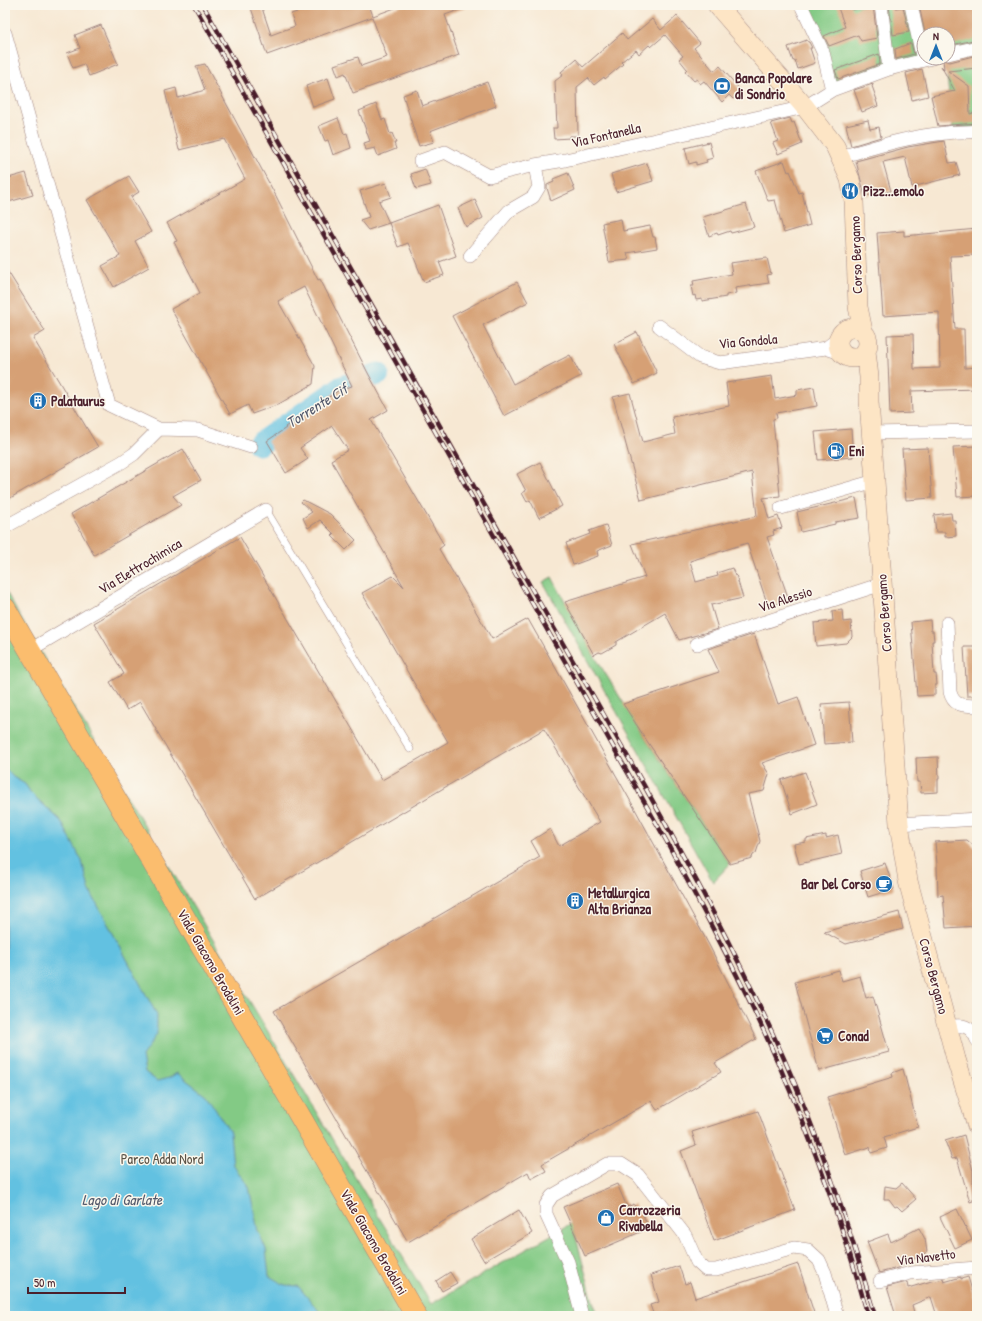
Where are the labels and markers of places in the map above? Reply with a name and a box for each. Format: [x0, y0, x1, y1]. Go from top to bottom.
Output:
place label: Banca Popolare di Sondrio [735, 68, 813, 103]
bank icon: Banca Popolare di Sondrio [712, 76, 732, 96]
restaurant icon: Pizz...emolo [840, 181, 860, 201]
place label: Pizz...emolo [863, 181, 924, 200]
building icon: Palataurus [28, 391, 48, 411]
place label: Palataurus [51, 391, 105, 410]
fuel station icon: Eni [826, 441, 846, 461]
place label: Eni [849, 441, 865, 460]
place label: Bar Del Corso [801, 874, 871, 893]
cafe icon: Bar Del Corso [874, 874, 894, 894]
place label: Metallurgica Alta Brianza [588, 883, 652, 918]
building icon: Metallurgica Alta Brianza [565, 891, 585, 911]
supermarket icon: Conad [815, 1026, 835, 1046]
place label: Conad [838, 1026, 869, 1045]
place label: Carrozzeria Rivabella [619, 1200, 681, 1235]
shop icon: Carrozzeria Rivabella [596, 1208, 616, 1228]

